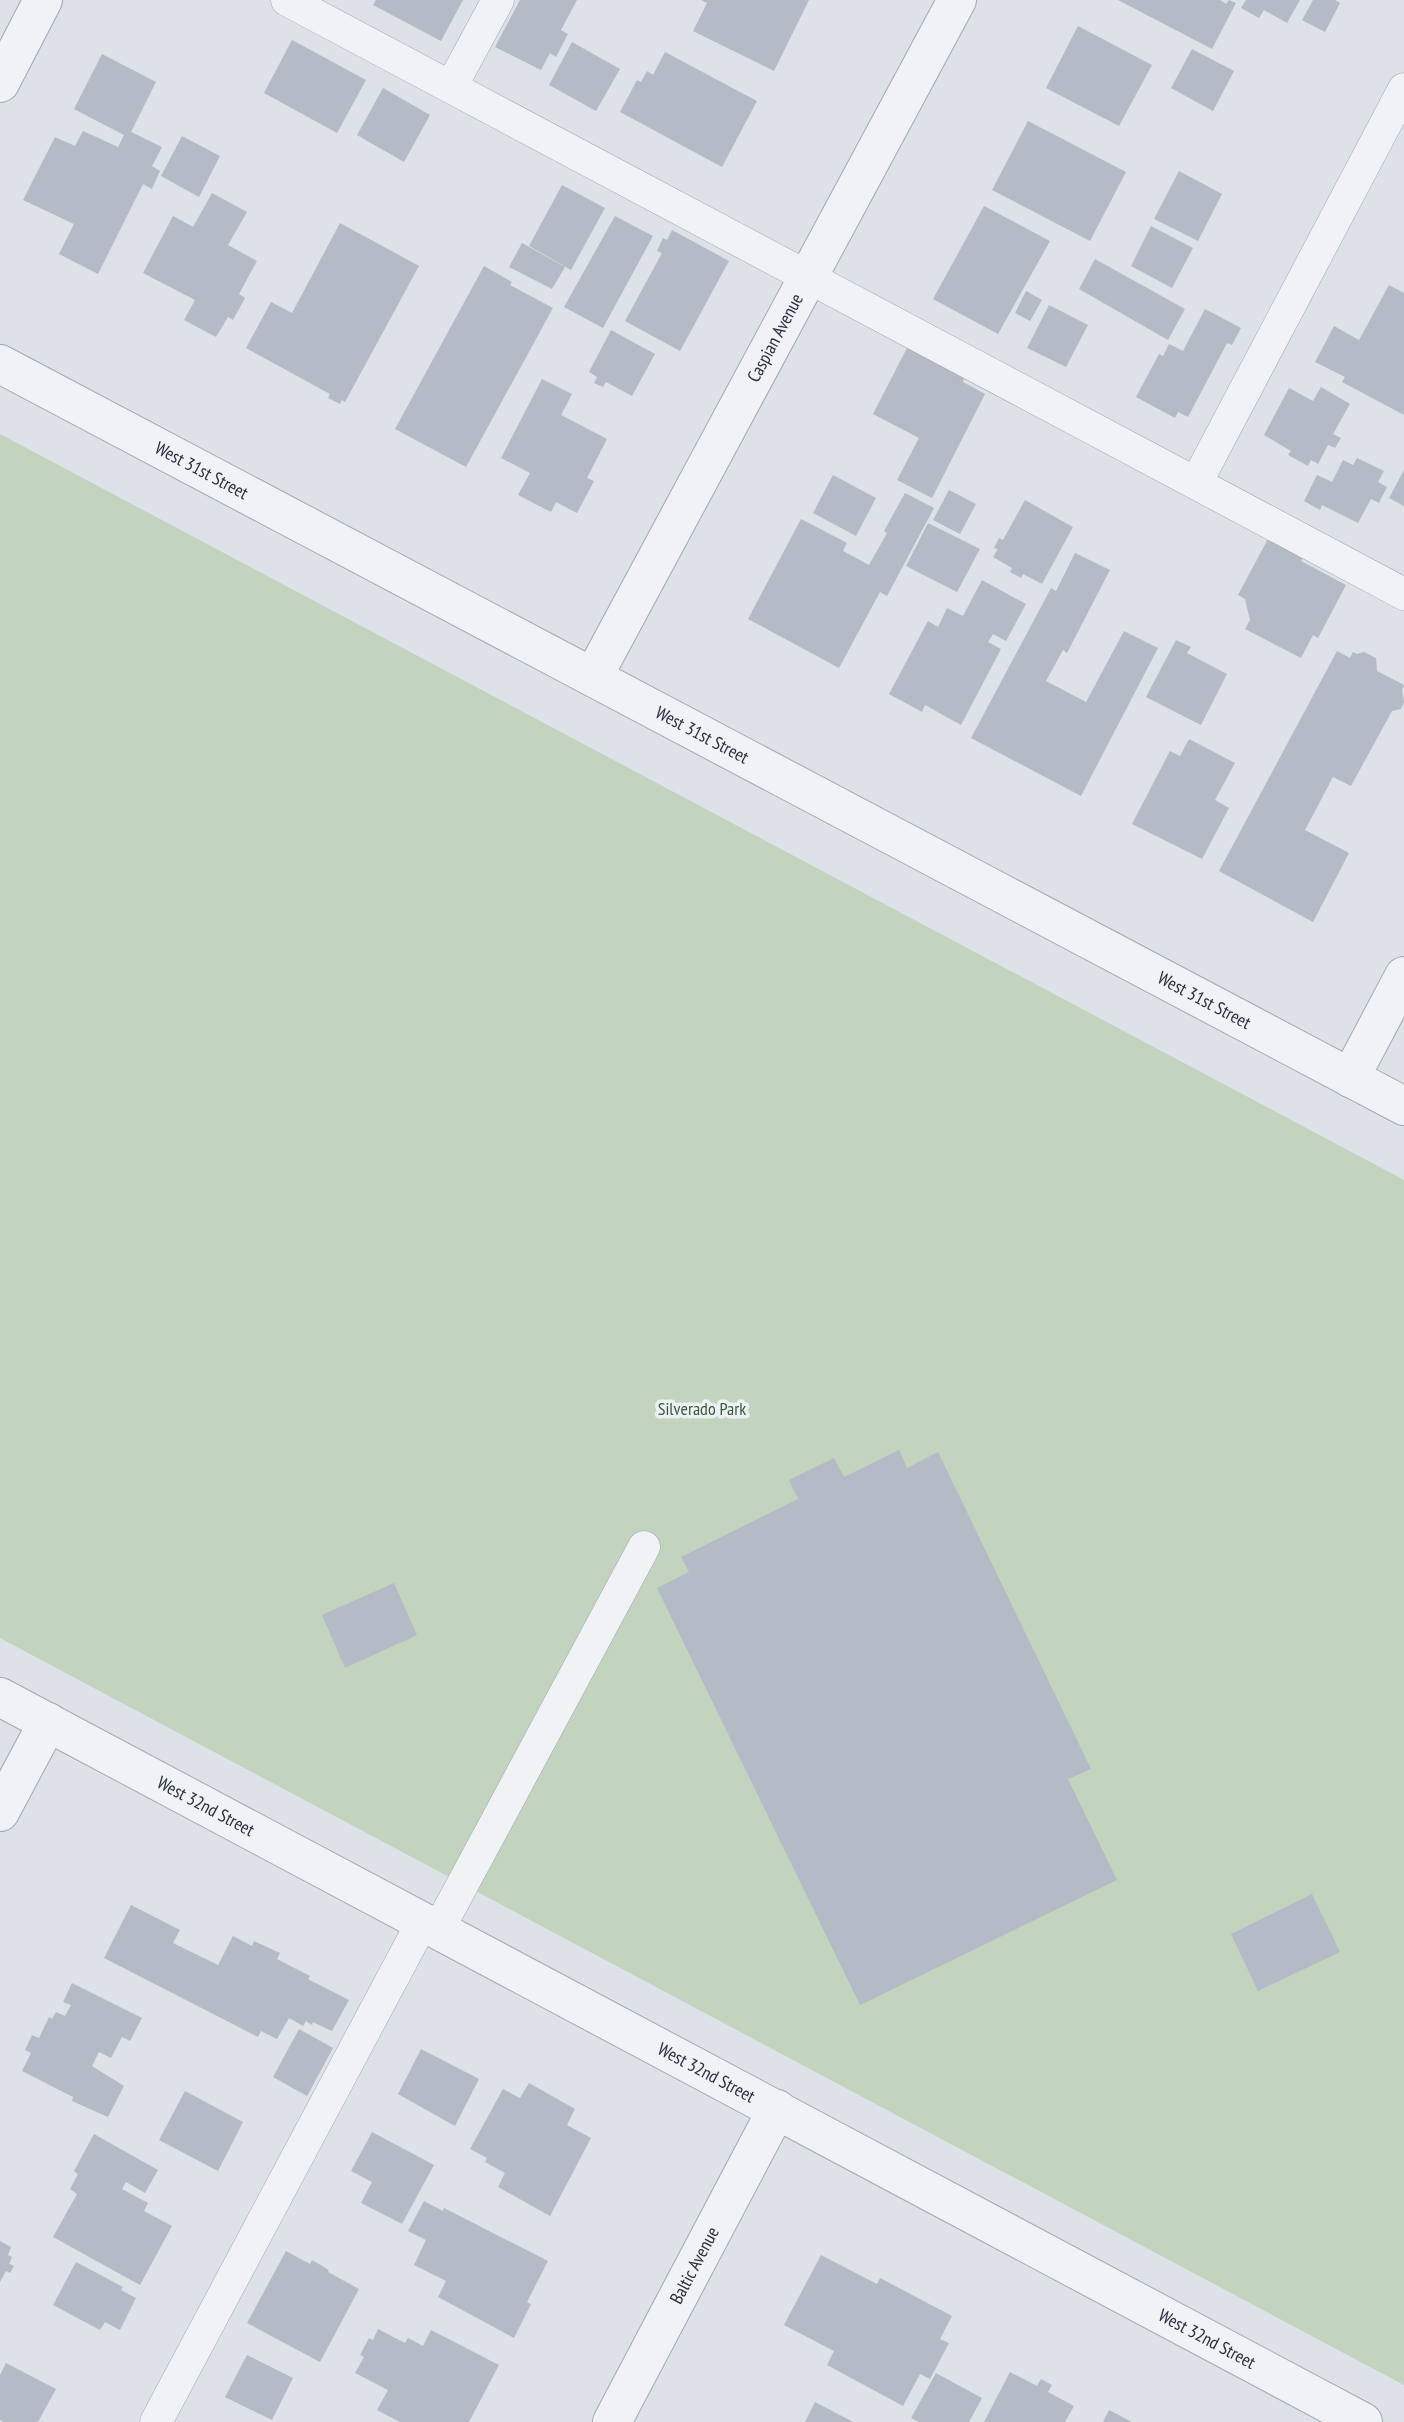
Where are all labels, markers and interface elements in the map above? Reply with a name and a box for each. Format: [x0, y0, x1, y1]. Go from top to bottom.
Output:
street label: Caspian Avenue [742, 289, 808, 386]
street label: West 31st Street [151, 436, 252, 504]
street label: West 31st Street [652, 701, 753, 769]
street label: West 31st Street [1154, 966, 1255, 1034]
park label: Silverado Park [658, 1397, 746, 1420]
street label: West 32nd Street [153, 1771, 259, 1841]
street label: West 32nd Street [654, 2037, 759, 2108]
street label: Baltic Avenue [664, 2223, 724, 2308]
street label: West 32nd Street [1155, 2303, 1260, 2374]

